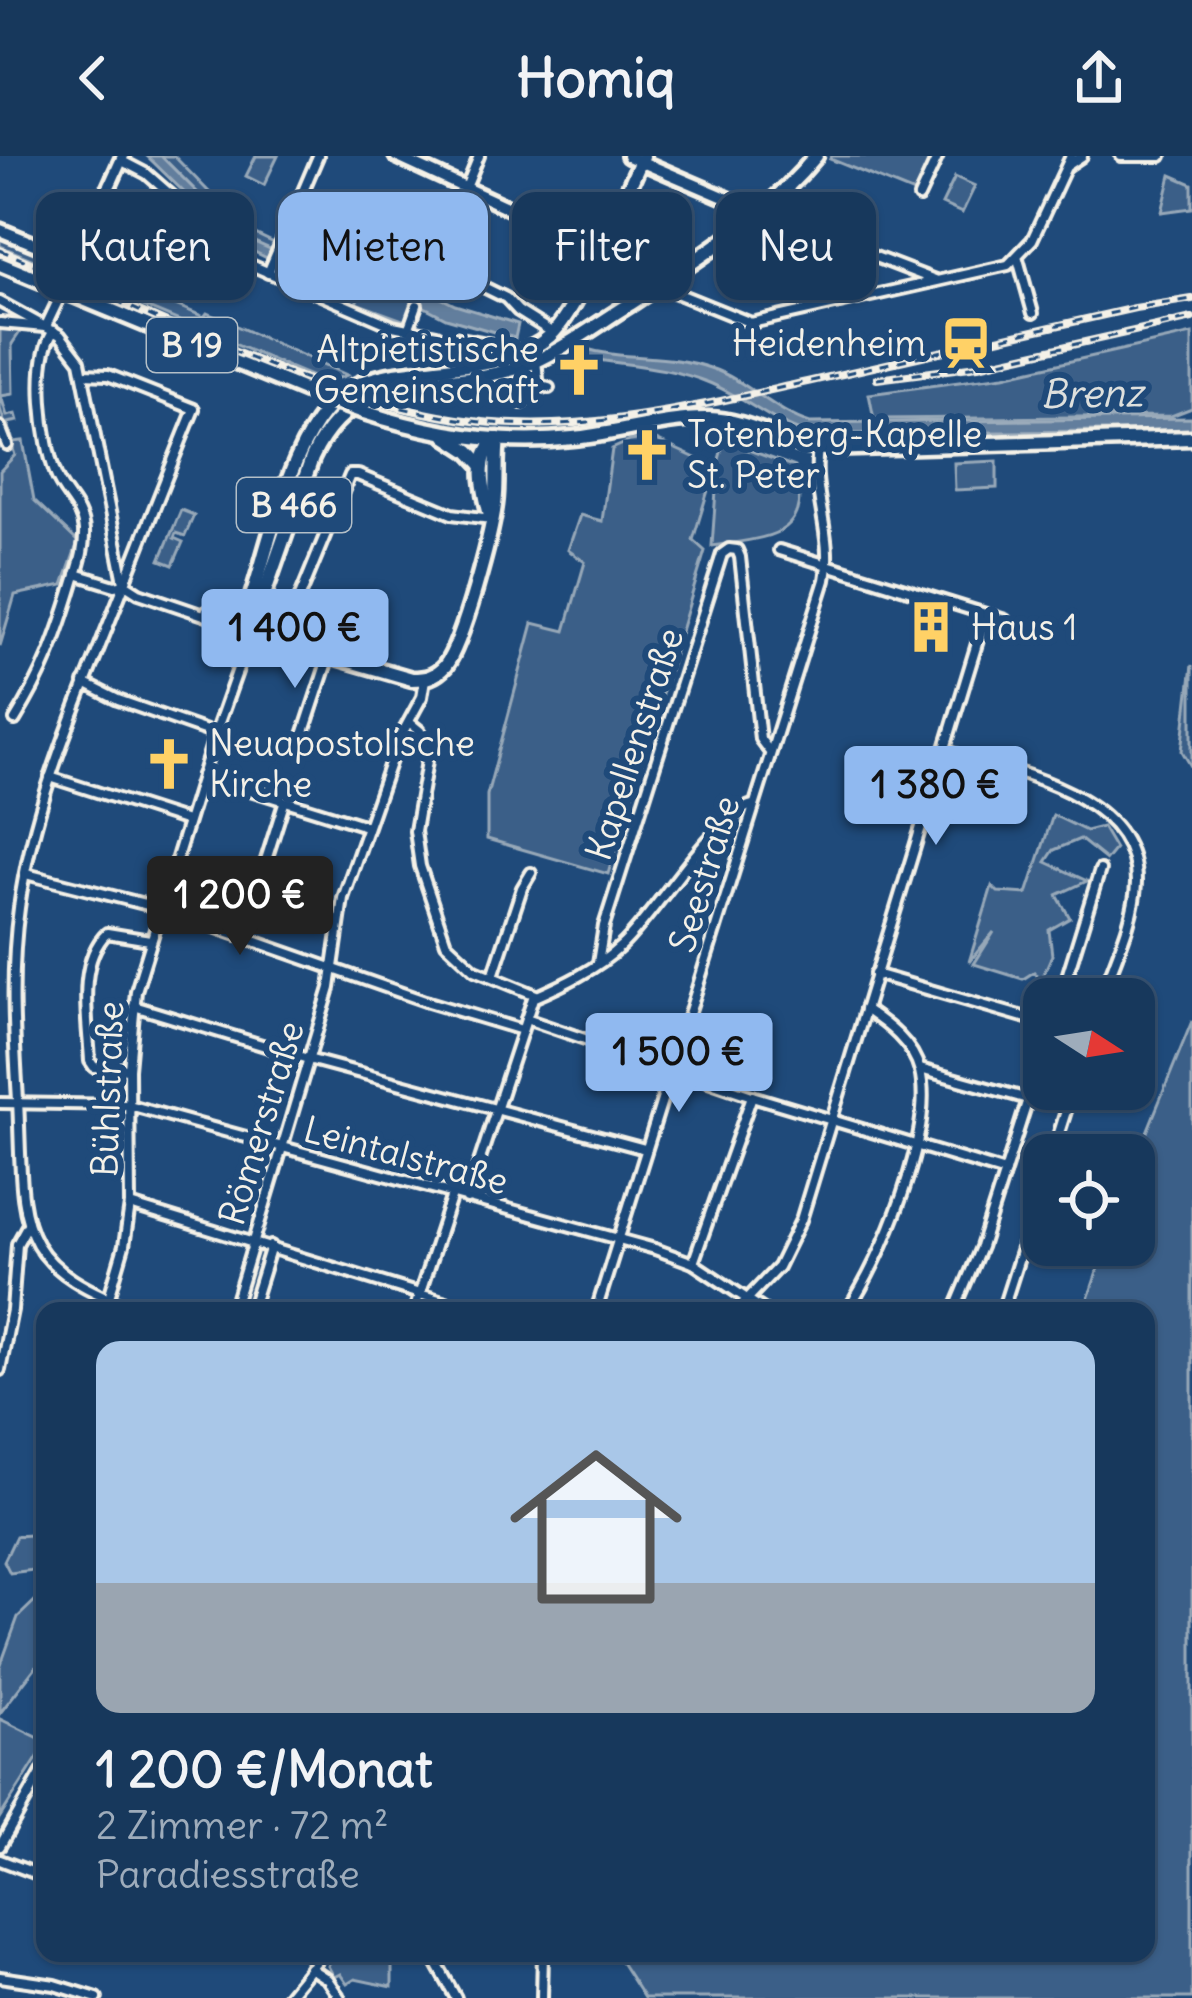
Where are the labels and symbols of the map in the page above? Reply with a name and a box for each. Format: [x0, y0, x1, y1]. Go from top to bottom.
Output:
station icon: Heidenheim [937, 314, 995, 372]
road number: B 19 [147, 318, 237, 372]
place label: Heidenheim [732, 321, 926, 366]
place label: Altpietistische Gemeinschaft [314, 327, 539, 413]
church icon: Altpietistische Gemeinschaft [550, 341, 608, 399]
water label: Brenz [1040, 368, 1147, 419]
place label: Totenberg-Kapelle St. Peter [687, 412, 982, 498]
church icon: Totenberg-Kapelle St. Peter [618, 426, 676, 484]
road number: B 466 [237, 478, 351, 532]
pin: 1 400 € [184, 589, 406, 691]
building icon: Haus 1 [902, 598, 960, 656]
place label: Haus 1 [971, 605, 1078, 650]
street label: Kapellenstraße [576, 623, 693, 866]
place label: Neuapostolische Kirche [209, 721, 475, 807]
church icon: Neuapostolische Kirche [140, 735, 198, 793]
pin: 1 380 € [825, 746, 1047, 848]
street label: Seestraße [659, 790, 750, 958]
pin: 1 200 € [129, 856, 351, 958]
north arrow [1023, 978, 1155, 1110]
street label: Bühlstraße [82, 1000, 133, 1178]
pin: 1 500 € [568, 1013, 790, 1115]
street label: Römerstraße [209, 1016, 314, 1231]
street label: Leintalstraße [299, 1107, 513, 1204]

